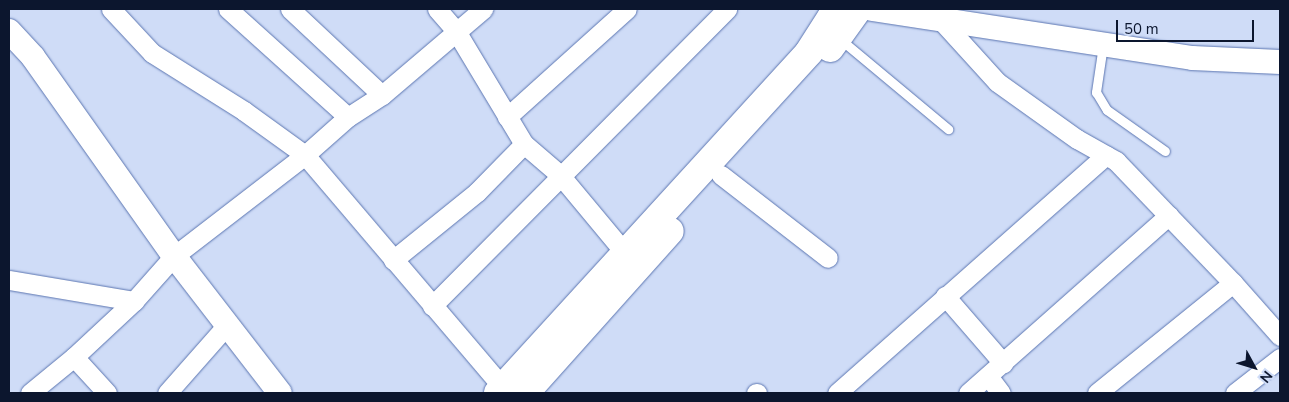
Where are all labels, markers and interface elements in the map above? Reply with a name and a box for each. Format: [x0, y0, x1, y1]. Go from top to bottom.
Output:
scale bar [1119, 10, 1256, 42]
text: 50 m [1124, 19, 1159, 39]
north arrow [1229, 342, 1279, 392]
text: N [1255, 367, 1277, 387]

